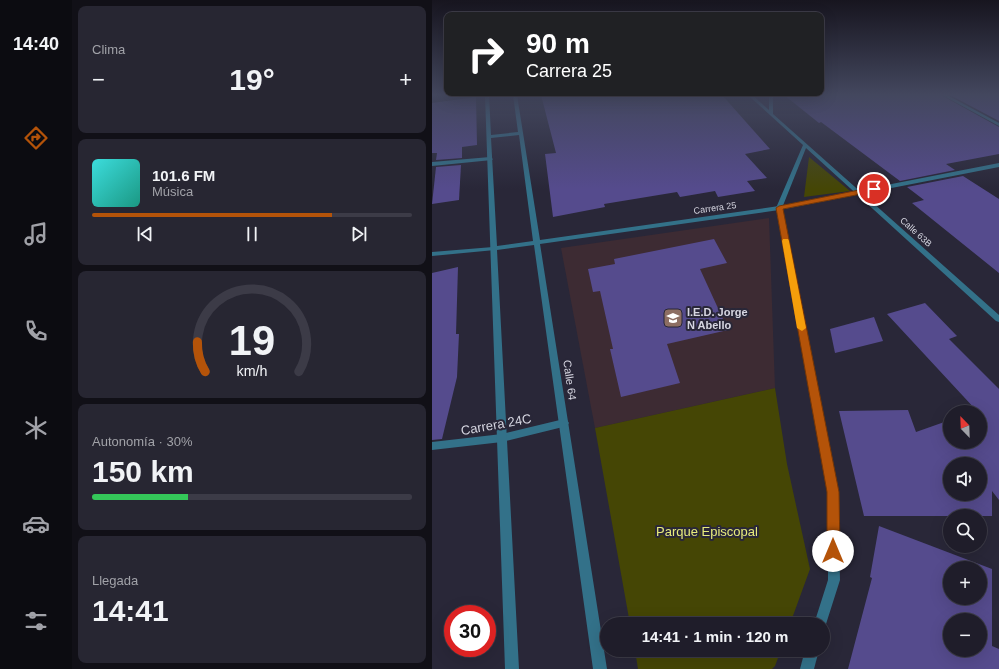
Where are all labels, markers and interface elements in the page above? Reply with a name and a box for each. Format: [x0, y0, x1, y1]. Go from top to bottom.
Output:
icon: right [460, 28, 512, 80]
text: 90 m [526, 28, 590, 59]
text: 14:40 [13, 34, 59, 54]
text: Clima [92, 42, 125, 57]
text: Carrera 25 [526, 61, 612, 81]
text: 19° [229, 63, 275, 96]
text: − [92, 67, 105, 92]
text: + [399, 67, 412, 92]
icon: directions [22, 124, 50, 152]
text: 101.6 FM [152, 167, 215, 184]
pin [857, 172, 891, 206]
icon: arrive [863, 178, 885, 200]
text: Música [152, 184, 193, 199]
street label: Carrera 25 [693, 200, 737, 216]
street label: Calle 63B [898, 215, 934, 249]
icon: music [22, 220, 50, 248]
icon: previous [134, 223, 156, 245]
icon: pause [241, 223, 263, 245]
icon: next [348, 223, 370, 245]
place label: I.E.D. Jorge N Abello [687, 306, 748, 331]
school or university icon: I.E.D. Jorge N Abello [662, 307, 684, 329]
icon: phone [22, 317, 50, 345]
text: 19 [229, 317, 275, 364]
street label: Calle 64 [561, 359, 579, 401]
text: km/h [237, 363, 268, 379]
north arrow [943, 405, 987, 449]
map controls [943, 405, 987, 657]
street label: Carrera 24C [460, 411, 533, 438]
icon: climate [22, 414, 50, 442]
text: Autonomía · 30% [92, 434, 192, 449]
text: 150 km [92, 455, 194, 488]
button: sound [943, 457, 987, 501]
button: search [943, 509, 987, 553]
icon: car [22, 510, 50, 538]
park label: Parque Episcopal [656, 524, 758, 539]
position arrow [812, 530, 854, 572]
button: + [943, 561, 987, 605]
text: Llegada [92, 573, 138, 588]
text: 14:41 [92, 594, 169, 627]
speed limit sign: 30 [444, 605, 496, 657]
icon: filters [22, 607, 50, 635]
button: − [943, 613, 987, 657]
text: 14:41 · 1 min · 120 m [642, 628, 788, 645]

